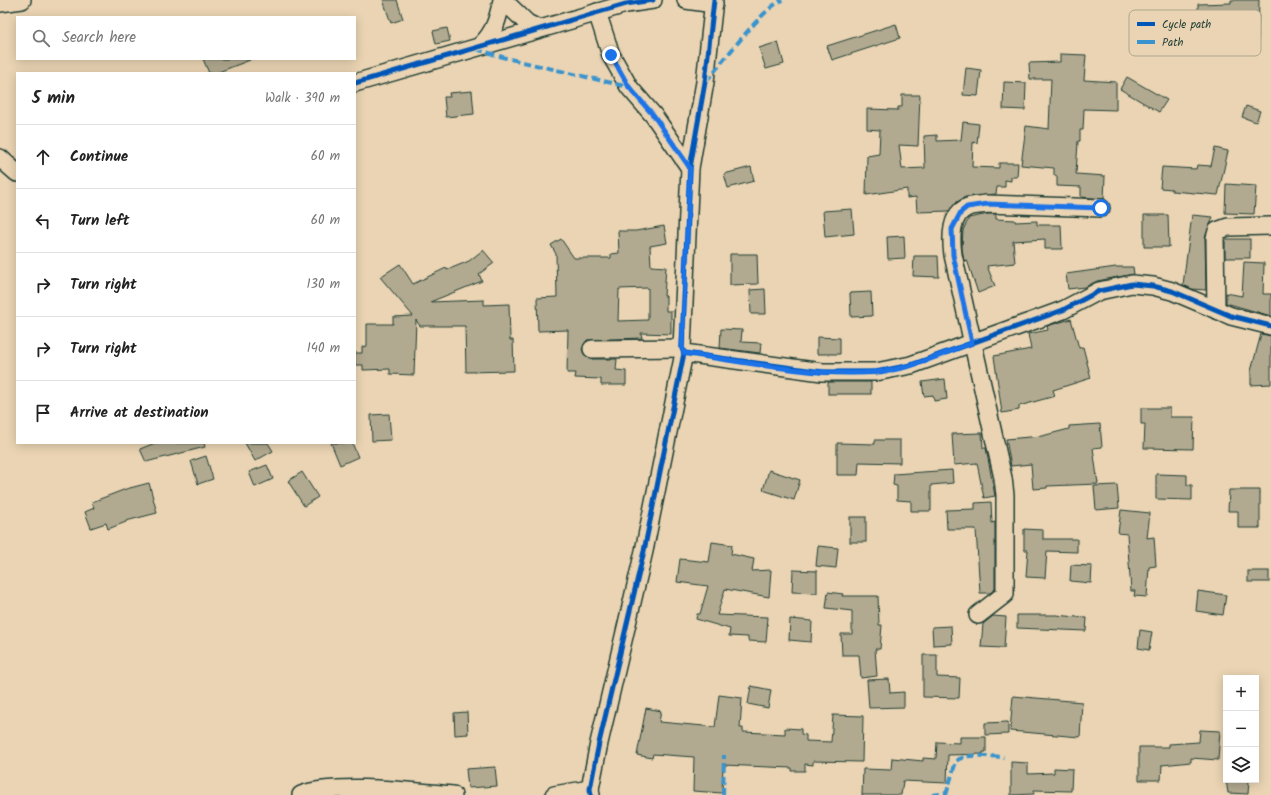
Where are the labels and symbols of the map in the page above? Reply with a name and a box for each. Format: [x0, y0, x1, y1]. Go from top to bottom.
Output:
legend [1129, 10, 1261, 56]
text: Cycle path [1162, 16, 1211, 34]
text: Path [1162, 34, 1183, 52]
route end [602, 46, 620, 64]
route start [1092, 199, 1110, 217]

